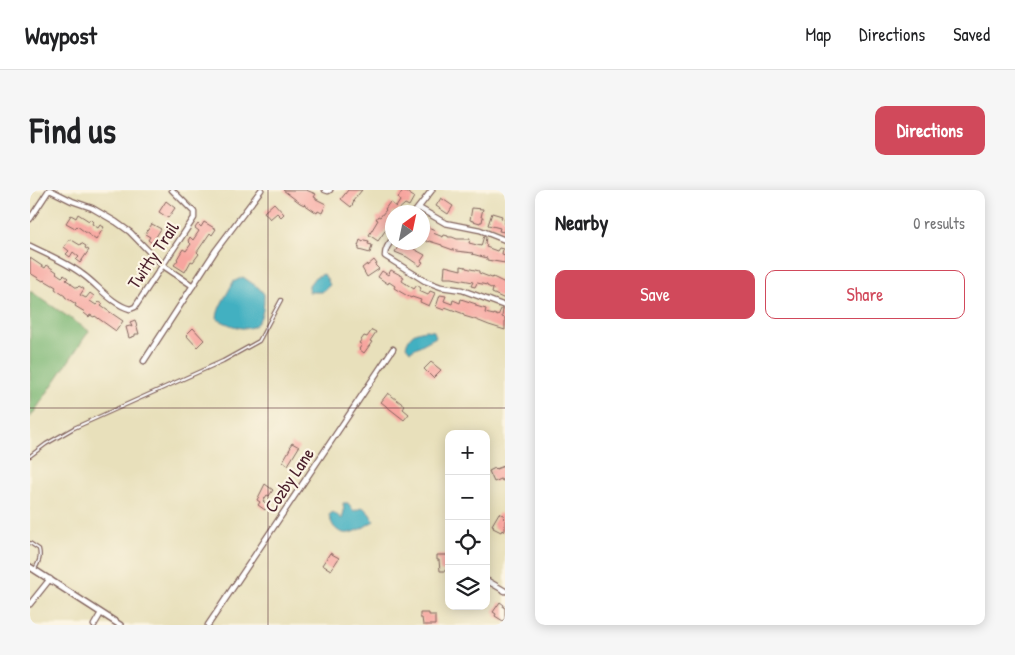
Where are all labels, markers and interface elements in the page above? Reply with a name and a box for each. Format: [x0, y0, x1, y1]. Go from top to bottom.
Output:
text: Waypost [25, 19, 97, 51]
text: Map [806, 22, 831, 47]
text: Directions [859, 22, 925, 47]
text: Saved [953, 22, 990, 47]
button: Directions [875, 106, 985, 155]
text: Find us [30, 107, 116, 154]
north arrow [385, 205, 430, 250]
text: Nearby [555, 208, 608, 237]
text: 0 results [913, 212, 965, 234]
street label: Twitty Trail [121, 216, 185, 294]
button: Save [555, 270, 755, 319]
button: Share [765, 270, 965, 319]
map controls [445, 430, 490, 610]
button: + [445, 430, 490, 475]
street label: Cozby Lane [258, 443, 320, 517]
button: − [445, 475, 490, 520]
button: locate [445, 520, 490, 565]
button: layers [445, 565, 490, 610]

